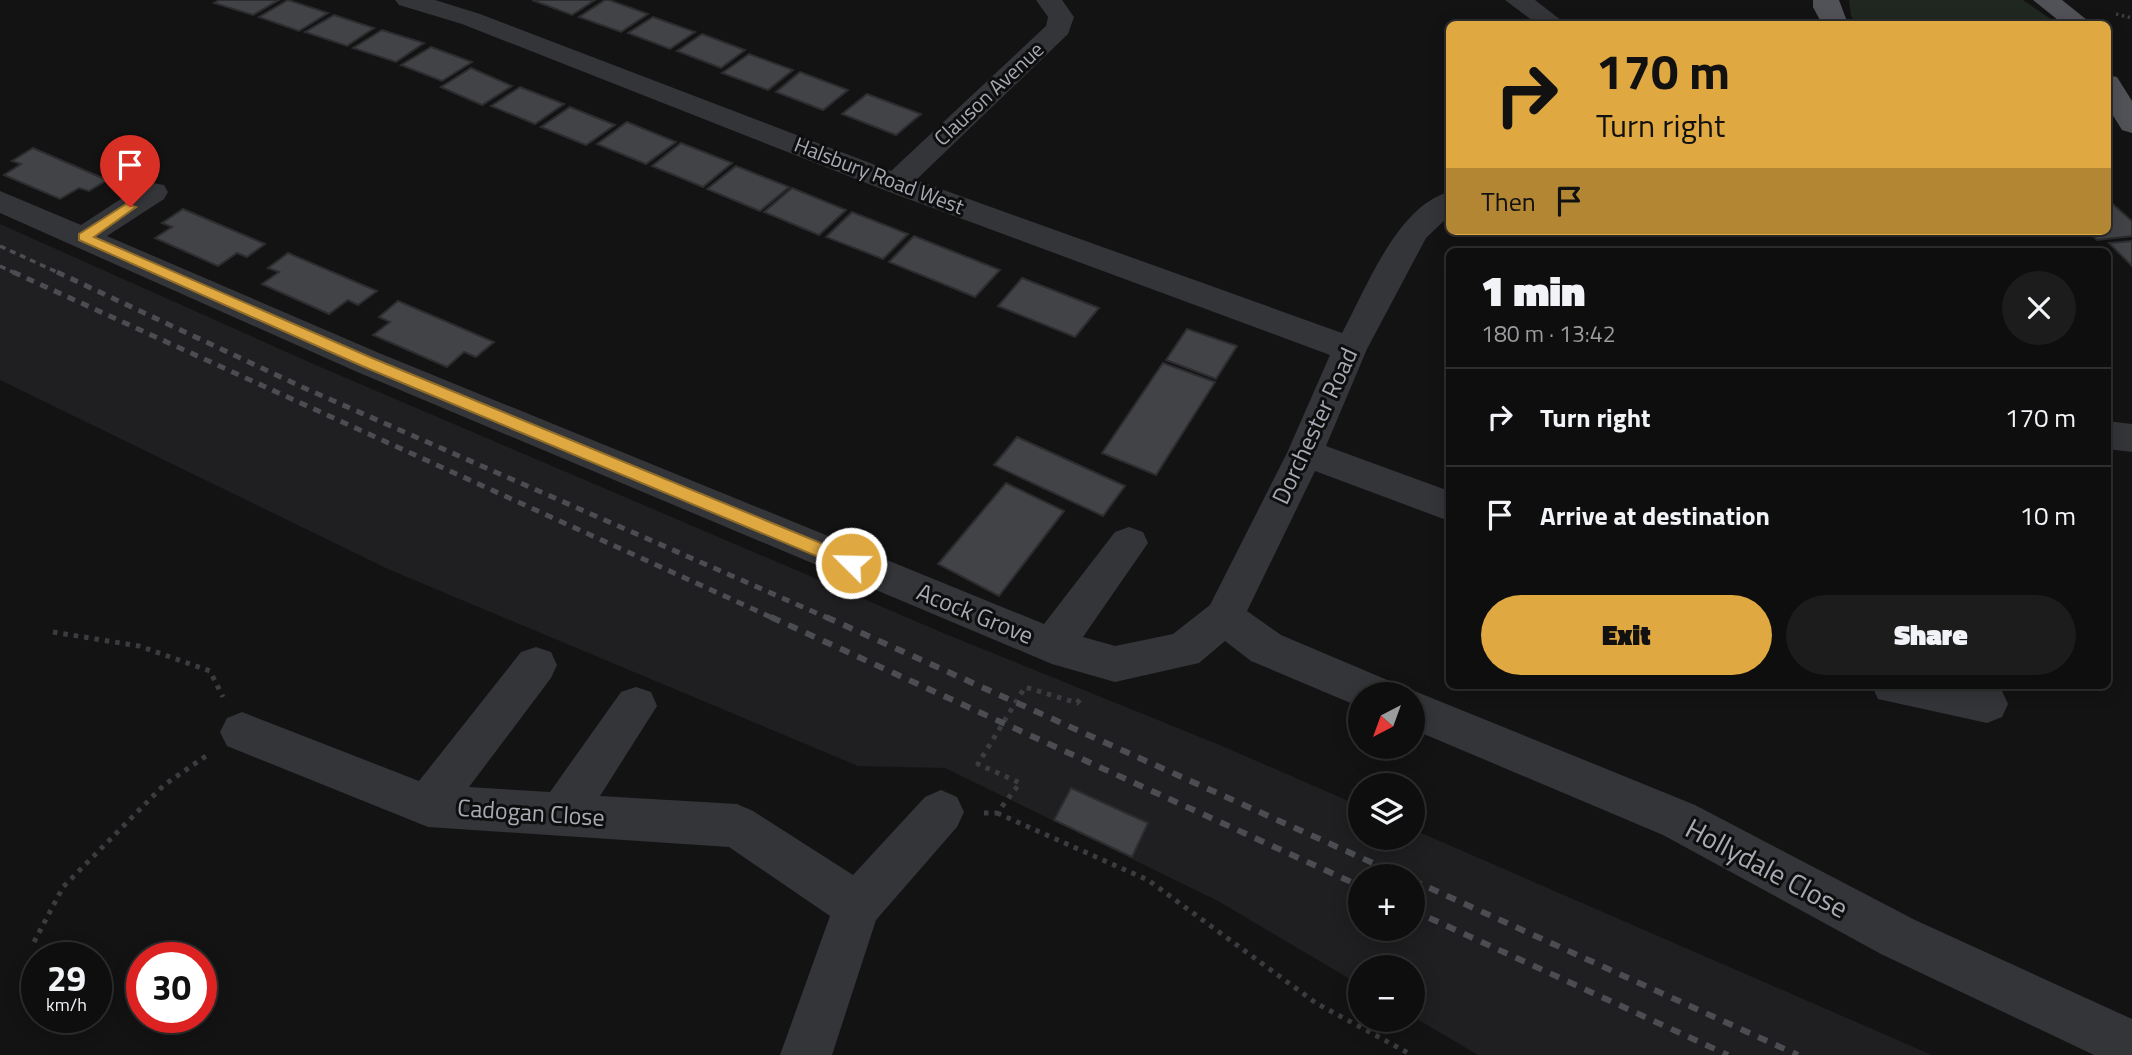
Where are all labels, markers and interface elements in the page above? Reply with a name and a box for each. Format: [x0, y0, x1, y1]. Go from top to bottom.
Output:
text: 170 m [1596, 33, 1730, 108]
street label: Clauson Avenue [926, 34, 1051, 153]
icon: right [1481, 49, 1572, 140]
text: Turn right [1596, 101, 1725, 149]
street label: Halsbury Road West [790, 128, 969, 222]
pin [100, 135, 160, 207]
icon: arrive [111, 146, 149, 184]
text: Then [1481, 182, 1536, 221]
icon: arrive [1550, 182, 1588, 220]
text: 1 min [1481, 258, 1585, 322]
button: close [2002, 271, 2076, 345]
text: 180 m · 13:42 [1481, 316, 1616, 351]
street label: Dorchester Road [1262, 341, 1366, 510]
icon: right [1481, 398, 1519, 436]
text: Turn right [1540, 398, 1651, 437]
text: 170 m [2005, 398, 2076, 437]
icon: arrive [1481, 496, 1519, 534]
text: Arrive at destination [1540, 496, 1770, 535]
text: 10 m [2019, 496, 2076, 535]
position arrow [814, 526, 888, 600]
street label: Acock Grove [912, 573, 1039, 653]
button: Exit [1481, 595, 1772, 675]
button: Share [1786, 595, 2076, 675]
north arrow [1348, 682, 1424, 760]
map controls [1348, 682, 1425, 1032]
button: layers [1348, 773, 1425, 850]
street label: Cadogan Close [456, 789, 606, 835]
street label: Hollydale Close [1678, 807, 1856, 929]
button: + [1348, 864, 1425, 941]
speed limit sign: 30 [126, 942, 217, 1033]
text: 29 [47, 951, 86, 1005]
button: − [1348, 955, 1425, 1032]
text: km/h [46, 991, 87, 1018]

